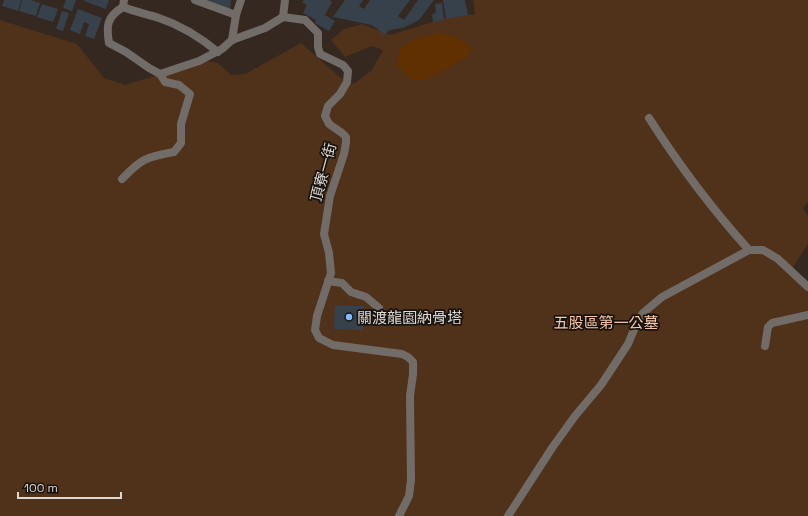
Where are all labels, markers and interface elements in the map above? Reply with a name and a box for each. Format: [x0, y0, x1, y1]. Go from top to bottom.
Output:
street label: 頂寮一街 [306, 141, 340, 203]
place label: 關渡龍園納骨塔 [357, 308, 462, 327]
marker: 關渡龍園納骨塔 [344, 312, 354, 322]
park label: 五股區第一公墓 [553, 313, 659, 332]
scale bar [18, 474, 121, 500]
text: 100 m [24, 480, 58, 496]

